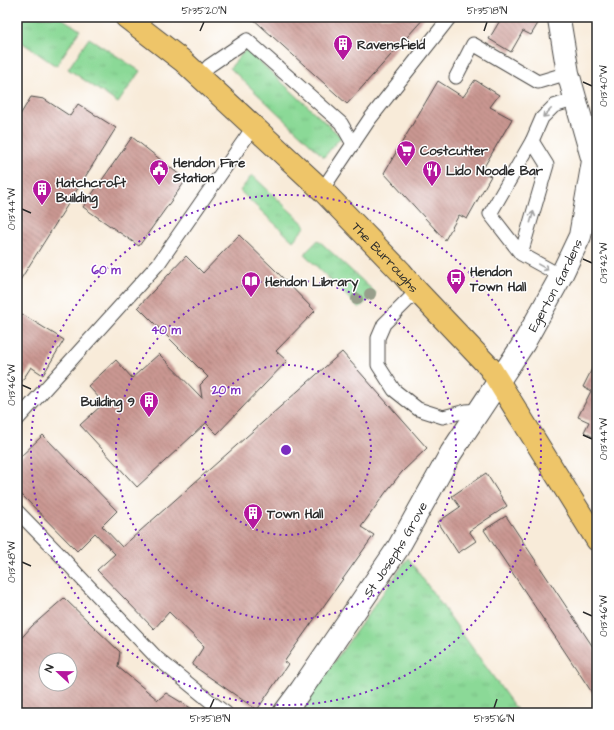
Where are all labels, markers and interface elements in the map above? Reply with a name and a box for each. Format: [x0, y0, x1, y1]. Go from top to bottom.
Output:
text: 51°35'20"N [181, 4, 227, 18]
text: 51°35'18"N [467, 4, 507, 18]
building icon: Ravensfield [332, 33, 354, 61]
place label: Ravensfield [357, 36, 425, 54]
text: 0°13'40"W [597, 65, 611, 107]
one-way arrow [542, 108, 552, 118]
supermarket icon: Costcutter [395, 139, 417, 167]
place label: Costcutter [420, 142, 489, 160]
place label: Hendon Fire Station [172, 154, 245, 187]
public building icon: Hendon Fire Station [148, 158, 170, 186]
restaurant icon: Lido Noodle Bar [421, 159, 443, 187]
place label: Lido Noodle Bar [446, 162, 544, 180]
place label: Hatchcroft Building [56, 174, 127, 209]
building icon: Hatchcroft Building [31, 178, 53, 206]
text: 0°13'44"W [5, 187, 19, 230]
one-way arrow [529, 211, 536, 224]
street label: The Burroughs [347, 218, 423, 297]
street label: Egerton Gardens [524, 236, 588, 335]
text: 0°13'42"W [597, 242, 611, 283]
text: 60 m [91, 262, 121, 279]
place label: Hendon Town Hall [469, 263, 526, 296]
one-way arrow [537, 263, 549, 271]
bus stop icon: Hendon Town Hall [445, 267, 467, 295]
library icon: Hendon Library [240, 270, 262, 298]
place label: Hendon Library [265, 273, 359, 292]
text: 40 m [151, 322, 182, 339]
text: 0°13'46"W [5, 364, 19, 406]
text: 20 m [211, 382, 241, 399]
building icon: Building 9 [138, 390, 160, 418]
place label: Building 9 [81, 393, 135, 413]
text: 0°13'44"W [597, 417, 611, 460]
centre of rings [279, 443, 293, 457]
street label: St Josephs Grove [359, 499, 432, 601]
building icon: Town Hall [242, 502, 264, 530]
place label: Town Hall [266, 505, 323, 523]
text: 0°13'48"W [5, 541, 19, 583]
text: 0°13'46"W [597, 595, 611, 637]
north arrow [38, 652, 78, 692]
text: N [41, 662, 57, 674]
text: 51°35'18"N [190, 712, 230, 726]
text: 51°35'16"N [474, 712, 514, 726]

